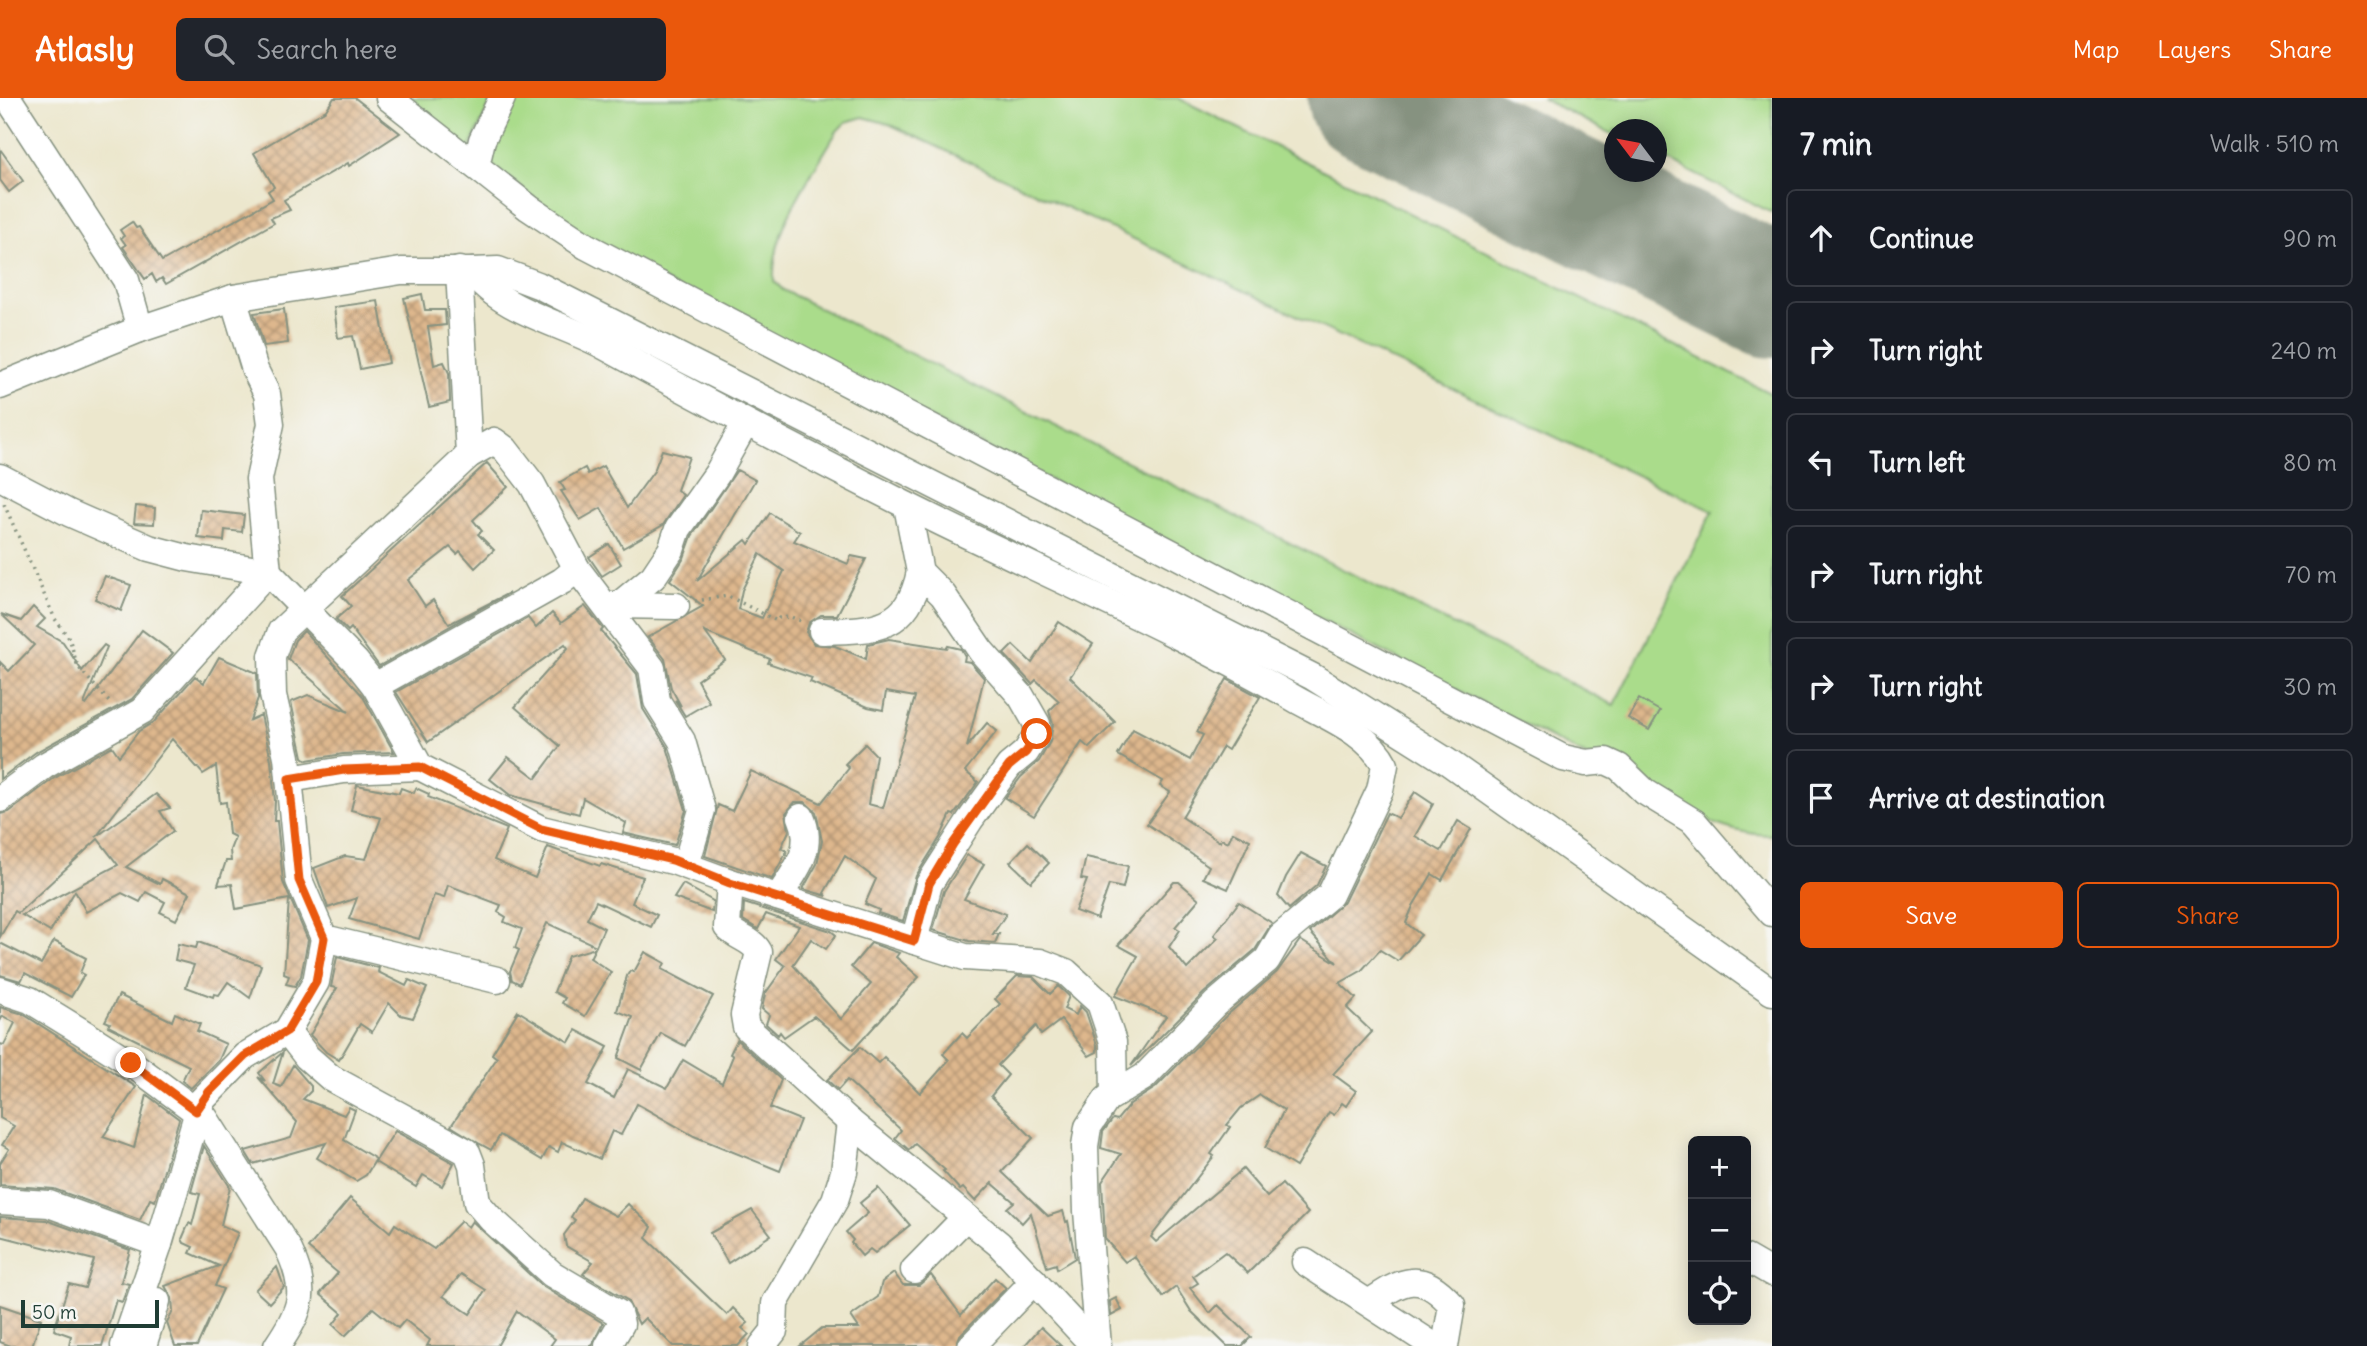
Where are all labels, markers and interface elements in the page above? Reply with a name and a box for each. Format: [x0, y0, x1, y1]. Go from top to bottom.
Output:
search box [176, 18, 666, 81]
text: Atlasly [35, 28, 134, 70]
icon: search [200, 30, 238, 68]
text: Search here [256, 33, 397, 66]
text: Map [2073, 34, 2119, 64]
text: Layers [2157, 34, 2231, 64]
text: Share [2269, 34, 2332, 64]
north arrow [1604, 119, 1667, 182]
text: 7 min [1800, 125, 1872, 163]
text: Walk · 510 m [2210, 129, 2339, 158]
icon: ahead [1802, 219, 1840, 257]
text: Continue [1869, 222, 1974, 255]
text: 90 m [2283, 224, 2337, 253]
icon: right [1802, 331, 1840, 369]
text: Turn right [1869, 334, 1982, 367]
text: 240 m [2271, 336, 2337, 365]
icon: left [1802, 443, 1840, 481]
text: Turn left [1869, 446, 1965, 479]
text: 80 m [2283, 448, 2337, 477]
icon: right [1802, 555, 1840, 593]
text: Turn right [1869, 558, 1982, 591]
text: 70 m [2285, 560, 2337, 589]
icon: right [1802, 667, 1840, 705]
text: Turn right [1869, 670, 1982, 703]
text: 30 m [2283, 672, 2337, 701]
route start [1021, 718, 1052, 749]
icon: arrive [1802, 779, 1840, 817]
text: Arrive at destination [1869, 782, 2105, 815]
button: Save [1800, 882, 2063, 948]
button: Share [2077, 882, 2339, 948]
route end [115, 1047, 146, 1078]
map controls [1688, 1136, 1751, 1325]
button: + [1688, 1136, 1751, 1199]
button: − [1688, 1199, 1751, 1262]
button: locate [1688, 1262, 1751, 1325]
scale bar [21, 1297, 159, 1329]
text: 50 m [32, 1300, 77, 1324]

